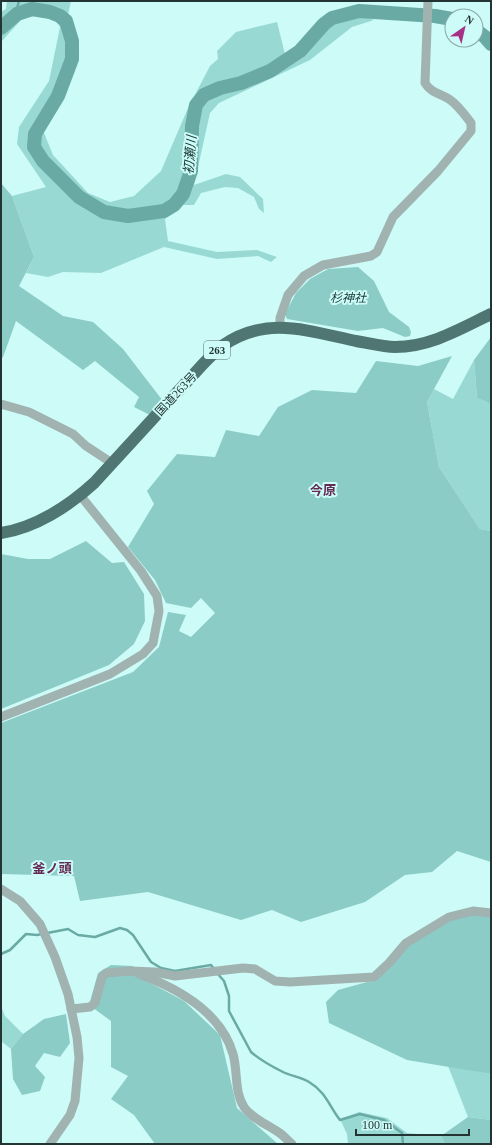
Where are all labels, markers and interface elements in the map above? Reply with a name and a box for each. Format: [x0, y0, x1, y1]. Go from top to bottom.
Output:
north arrow [444, 8, 484, 48]
text: N [463, 13, 476, 27]
water label: 初瀬川 [181, 133, 199, 175]
park label: 杉神社 [330, 291, 367, 305]
road number: 263 [204, 341, 230, 359]
street label: 国道263号 [152, 369, 200, 419]
district label: 今原 [310, 483, 336, 498]
district label: 釜ノ頭 [32, 861, 72, 876]
scale bar [356, 1111, 469, 1137]
text: 100 m [362, 1118, 393, 1132]

